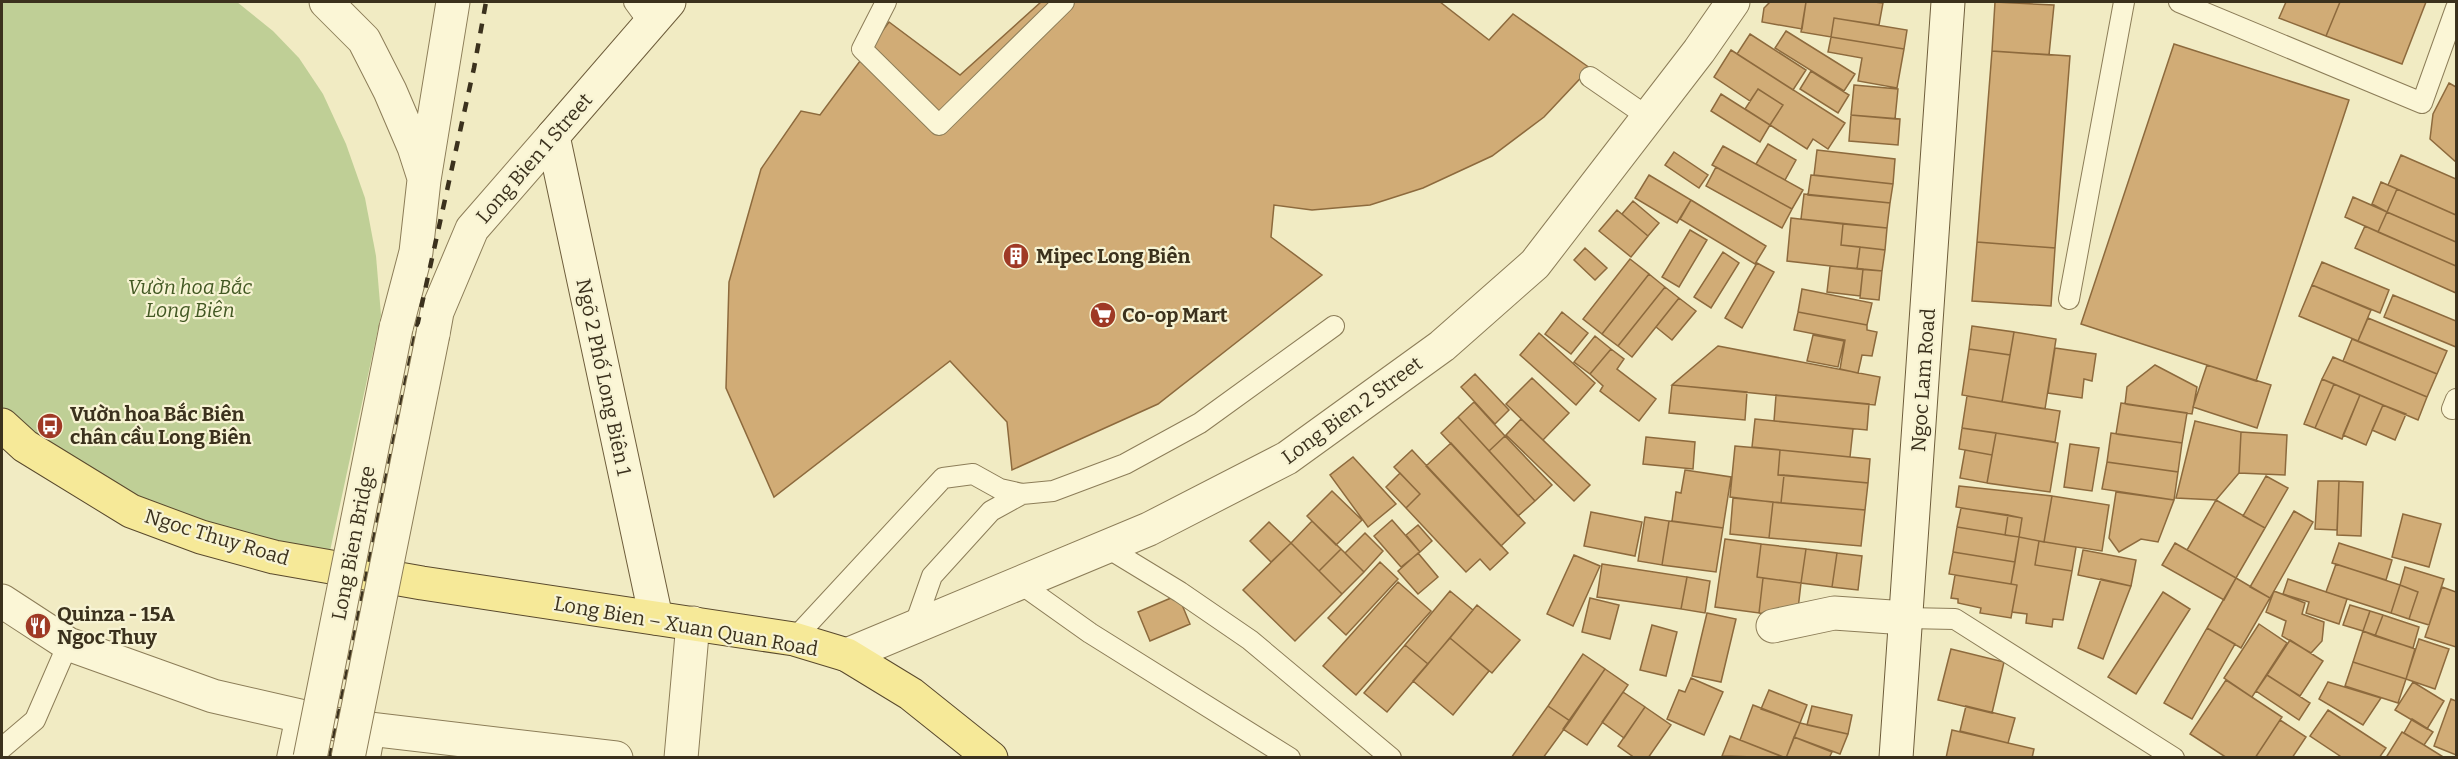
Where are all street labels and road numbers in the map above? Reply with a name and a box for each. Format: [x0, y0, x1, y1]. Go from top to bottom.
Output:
street label: Long Bien 1 Street [471, 88, 597, 228]
street label: Ngõ 2 Phố Long Biên 1 [571, 276, 637, 478]
street label: Ngoc Lam Road [1906, 307, 1940, 453]
street label: Long Bien 2 Street [1277, 351, 1427, 469]
street label: Long Bien Bridge [326, 464, 380, 622]
street label: Ngoc Thuy Road [142, 504, 292, 570]
street label: Long Bien – Xuan Quan Road [552, 591, 820, 661]

